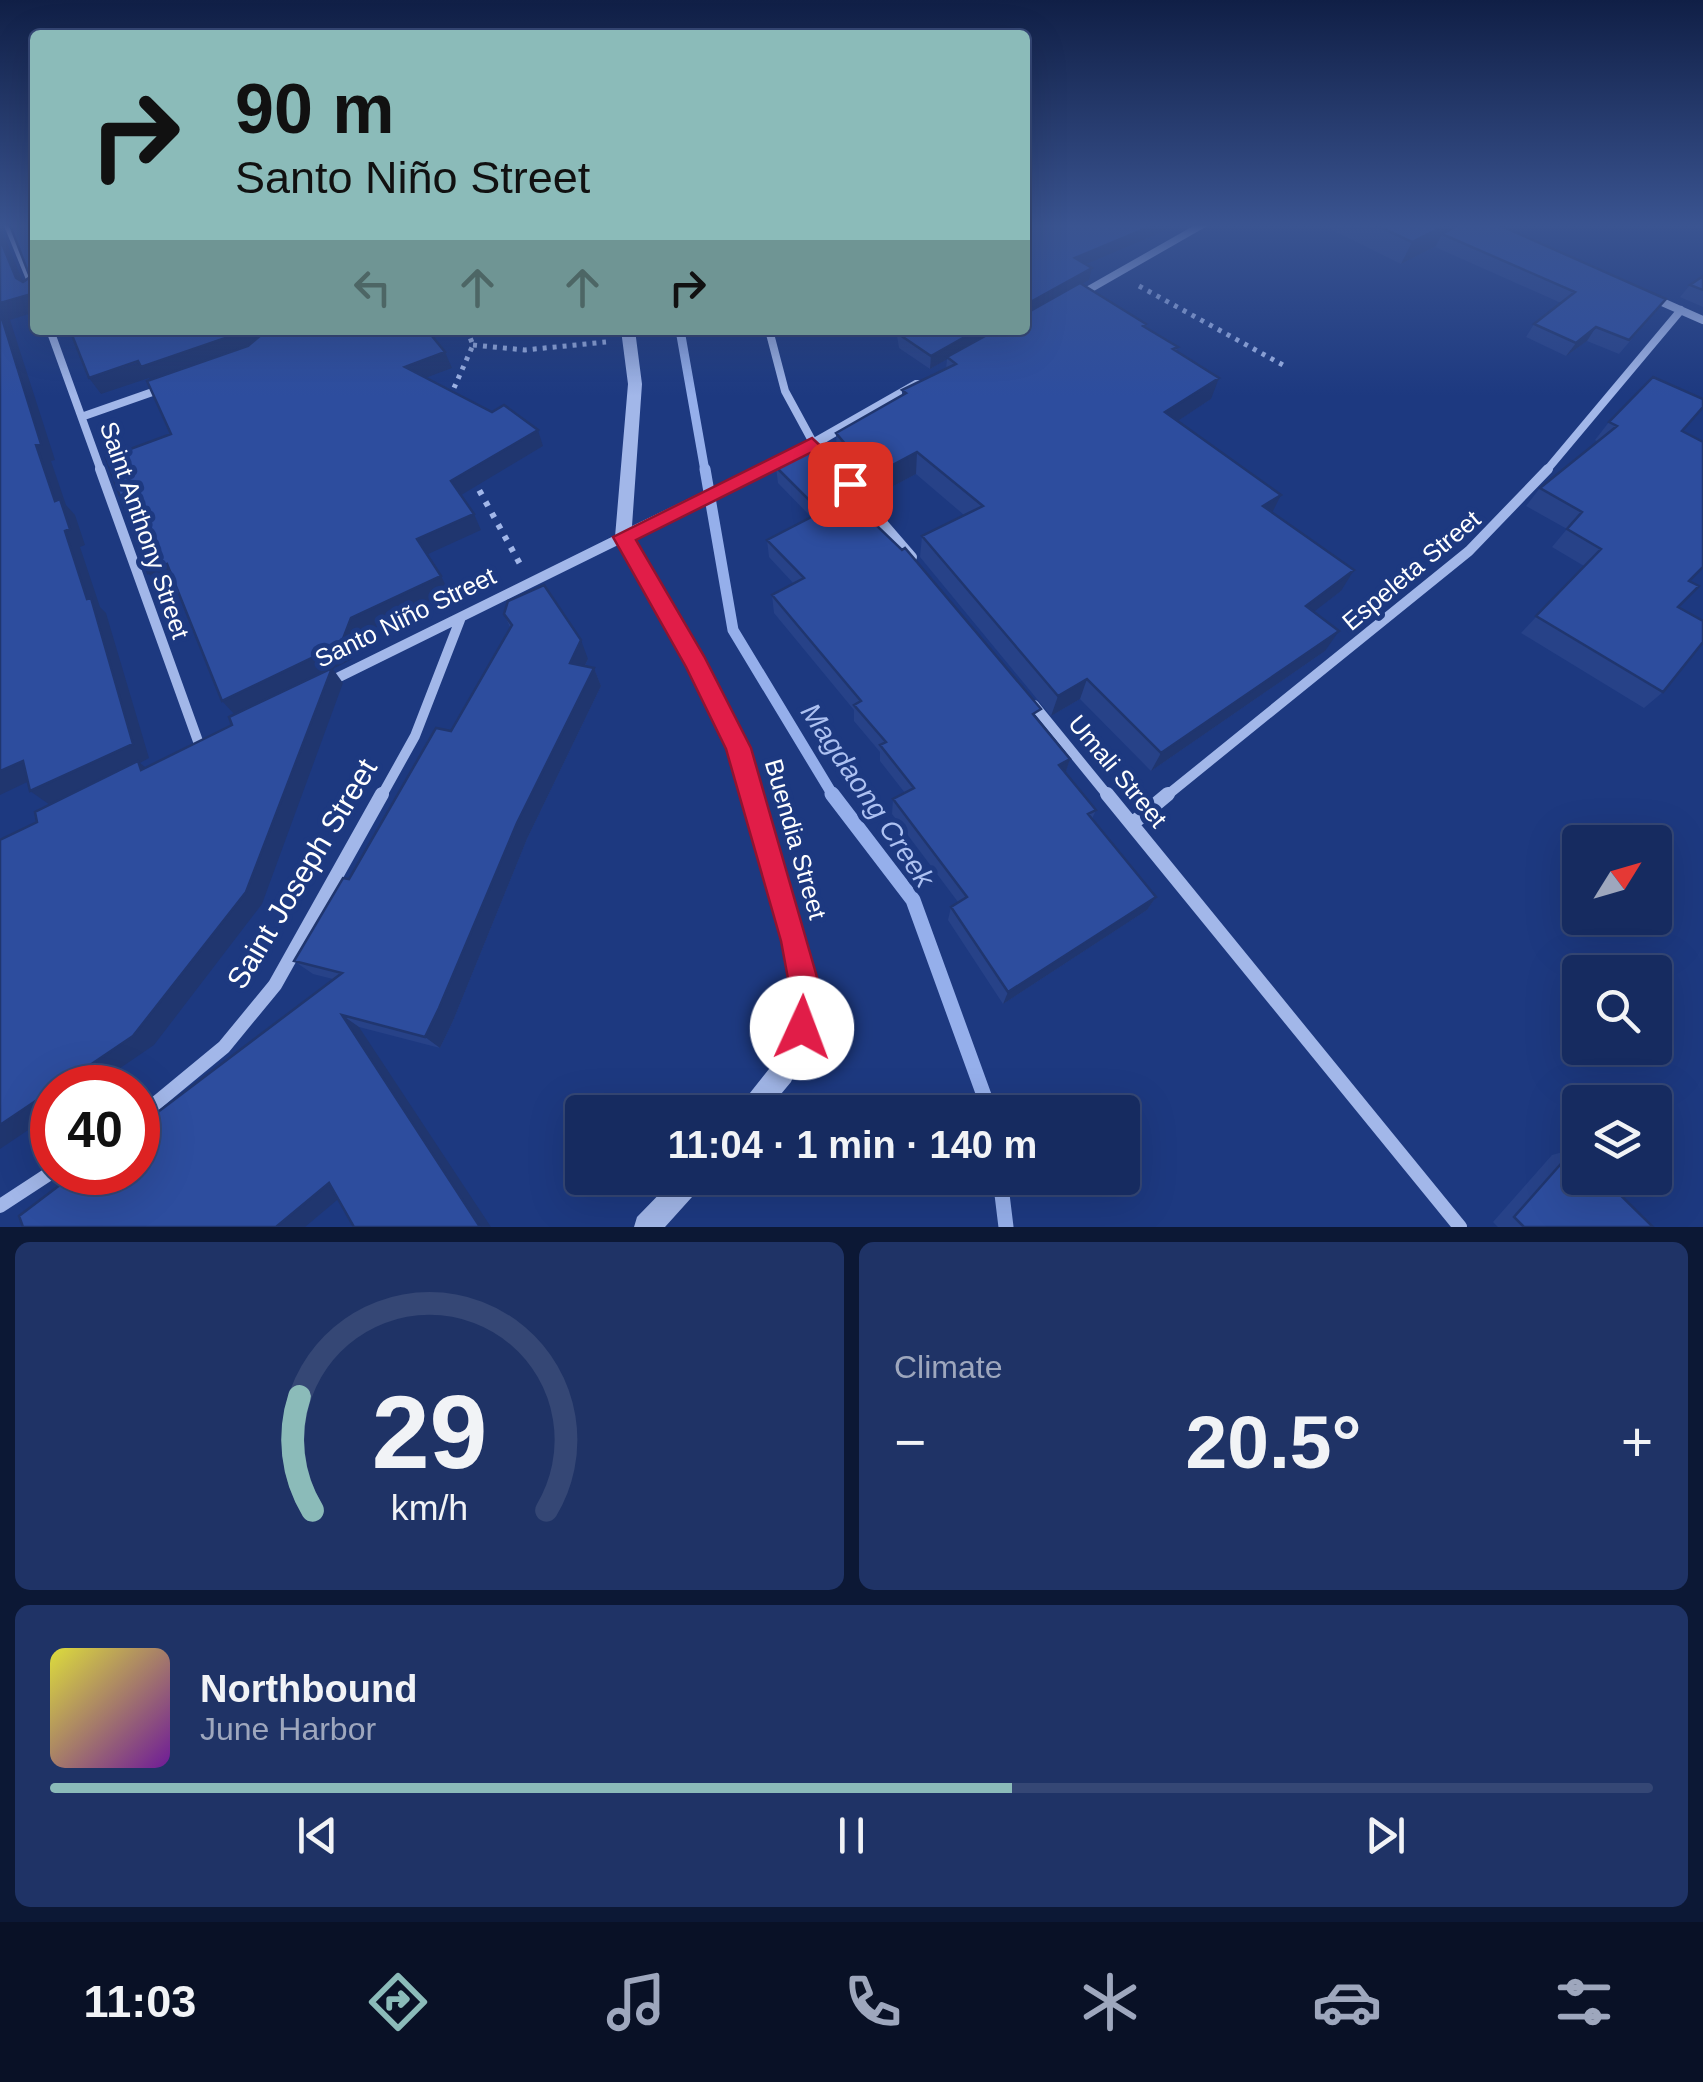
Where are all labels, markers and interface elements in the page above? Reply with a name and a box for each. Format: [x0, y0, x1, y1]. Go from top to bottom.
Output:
icon: right [70, 70, 200, 200]
text: 90 m [235, 70, 395, 148]
text: Santo Niño Street [235, 152, 590, 203]
icon: left [345, 260, 400, 315]
icon: ahead [450, 260, 505, 315]
icon: ahead [555, 260, 610, 315]
icon: right [660, 260, 715, 315]
street label: Saint Anthony Street [95, 418, 195, 642]
pin [808, 442, 893, 527]
icon: arrive [823, 457, 878, 512]
street label: Espeleta Street [1337, 504, 1486, 636]
street label: Santo Niño Street [310, 561, 500, 673]
water label: Magdaong Creek [795, 698, 942, 895]
street label: Umali Street [1063, 709, 1173, 833]
street label: Saint Joseph Street [220, 752, 383, 994]
street label: Buendia Street [760, 756, 832, 922]
north arrow [1562, 825, 1672, 935]
map controls [1562, 825, 1672, 1195]
button: search [1562, 955, 1672, 1065]
position arrow [750, 976, 854, 1080]
speed limit sign: 40 [30, 1065, 160, 1195]
button: layers [1562, 1085, 1672, 1195]
text: 11:04 · 1 min · 140 m [668, 1124, 1037, 1166]
text: Climate [894, 1349, 1002, 1385]
text: 29 [372, 1374, 487, 1490]
text: 20.5° [1186, 1400, 1361, 1484]
text: − [894, 1411, 926, 1473]
text: + [1621, 1411, 1653, 1473]
text: km/h [391, 1488, 468, 1528]
text: Northbound [200, 1668, 417, 1710]
text: June Harbor [200, 1711, 376, 1747]
icon: previous [290, 1808, 345, 1863]
icon: pause [824, 1808, 879, 1863]
icon: next [1358, 1808, 1413, 1863]
icon: directions [363, 1967, 433, 2037]
icon: music [601, 1967, 671, 2037]
icon: phone [838, 1967, 908, 2037]
icon: climate [1075, 1967, 1145, 2037]
icon: car [1312, 1967, 1382, 2037]
icon: filters [1549, 1967, 1619, 2037]
text: 11:03 [84, 1976, 196, 2027]

